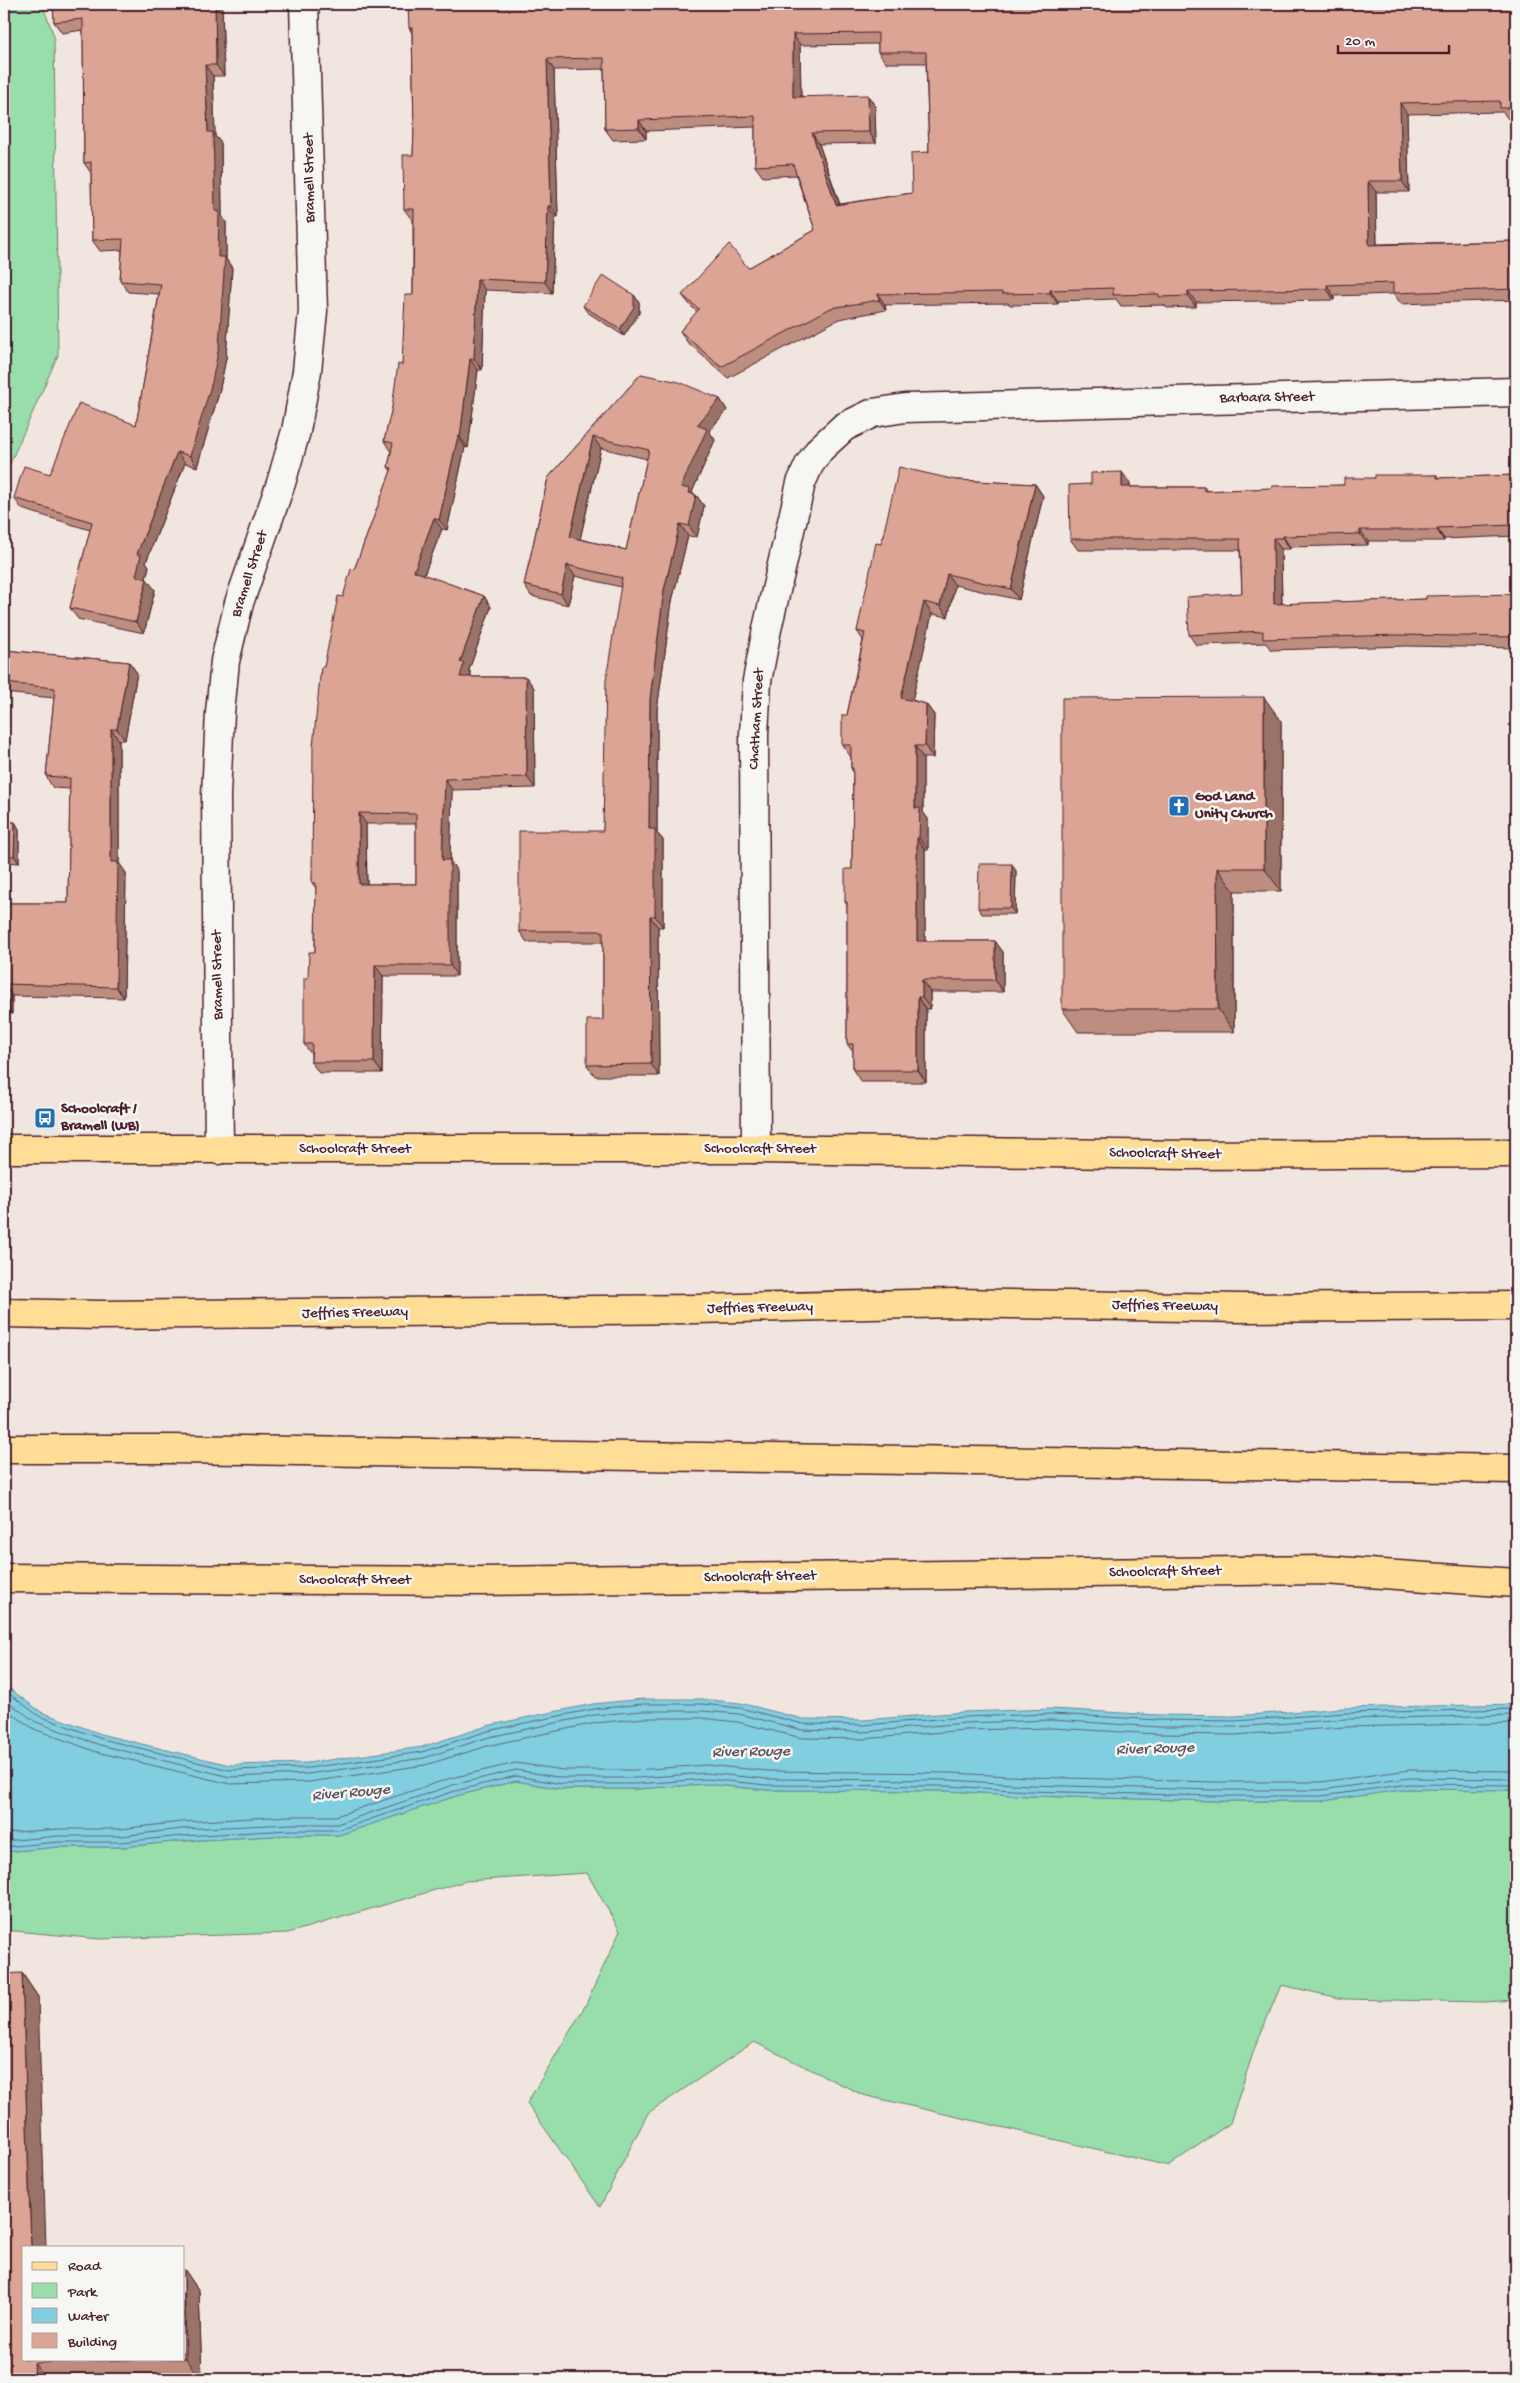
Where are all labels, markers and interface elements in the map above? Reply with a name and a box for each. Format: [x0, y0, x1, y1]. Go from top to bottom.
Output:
scale bar [1338, 22, 1449, 54]
text: 20 m [1345, 33, 1375, 51]
street label: Bramell Street [300, 131, 320, 224]
street label: Barbara Street [1218, 388, 1316, 408]
street label: Bramell Street [227, 527, 273, 620]
street label: Chatham Street [745, 666, 769, 770]
place label: God Land Unity Church [1195, 788, 1273, 823]
church icon: God Land Unity Church [1167, 794, 1191, 818]
street label: Bramell Street [208, 928, 228, 1021]
place label: Schoolcraft / Bramell (WB) [60, 1100, 140, 1135]
bus stop icon: Schoolcraft / Bramell (WB) [33, 1106, 57, 1130]
street label: Schoolcraft Street [299, 1140, 413, 1158]
street label: Schoolcraft Street [704, 1140, 818, 1158]
street label: Schoolcraft Street [1109, 1144, 1223, 1164]
street label: Jeffries Freeway [1112, 1296, 1219, 1316]
street label: Jeffries Freeway [707, 1298, 814, 1318]
street label: Jeffries Freeway [302, 1303, 409, 1323]
street label: Schoolcraft Street [1109, 1562, 1223, 1582]
street label: Schoolcraft Street [704, 1567, 818, 1587]
street label: Schoolcraft Street [299, 1571, 413, 1589]
water label: River Rouge [1116, 1739, 1195, 1761]
water label: River Rouge [712, 1743, 791, 1763]
water label: River Rouge [311, 1781, 392, 1807]
legend [22, 2246, 185, 2360]
text: Road [68, 2258, 102, 2276]
text: Park [67, 2284, 98, 2302]
text: Water [68, 2308, 110, 2326]
text: Building [67, 2334, 117, 2352]

